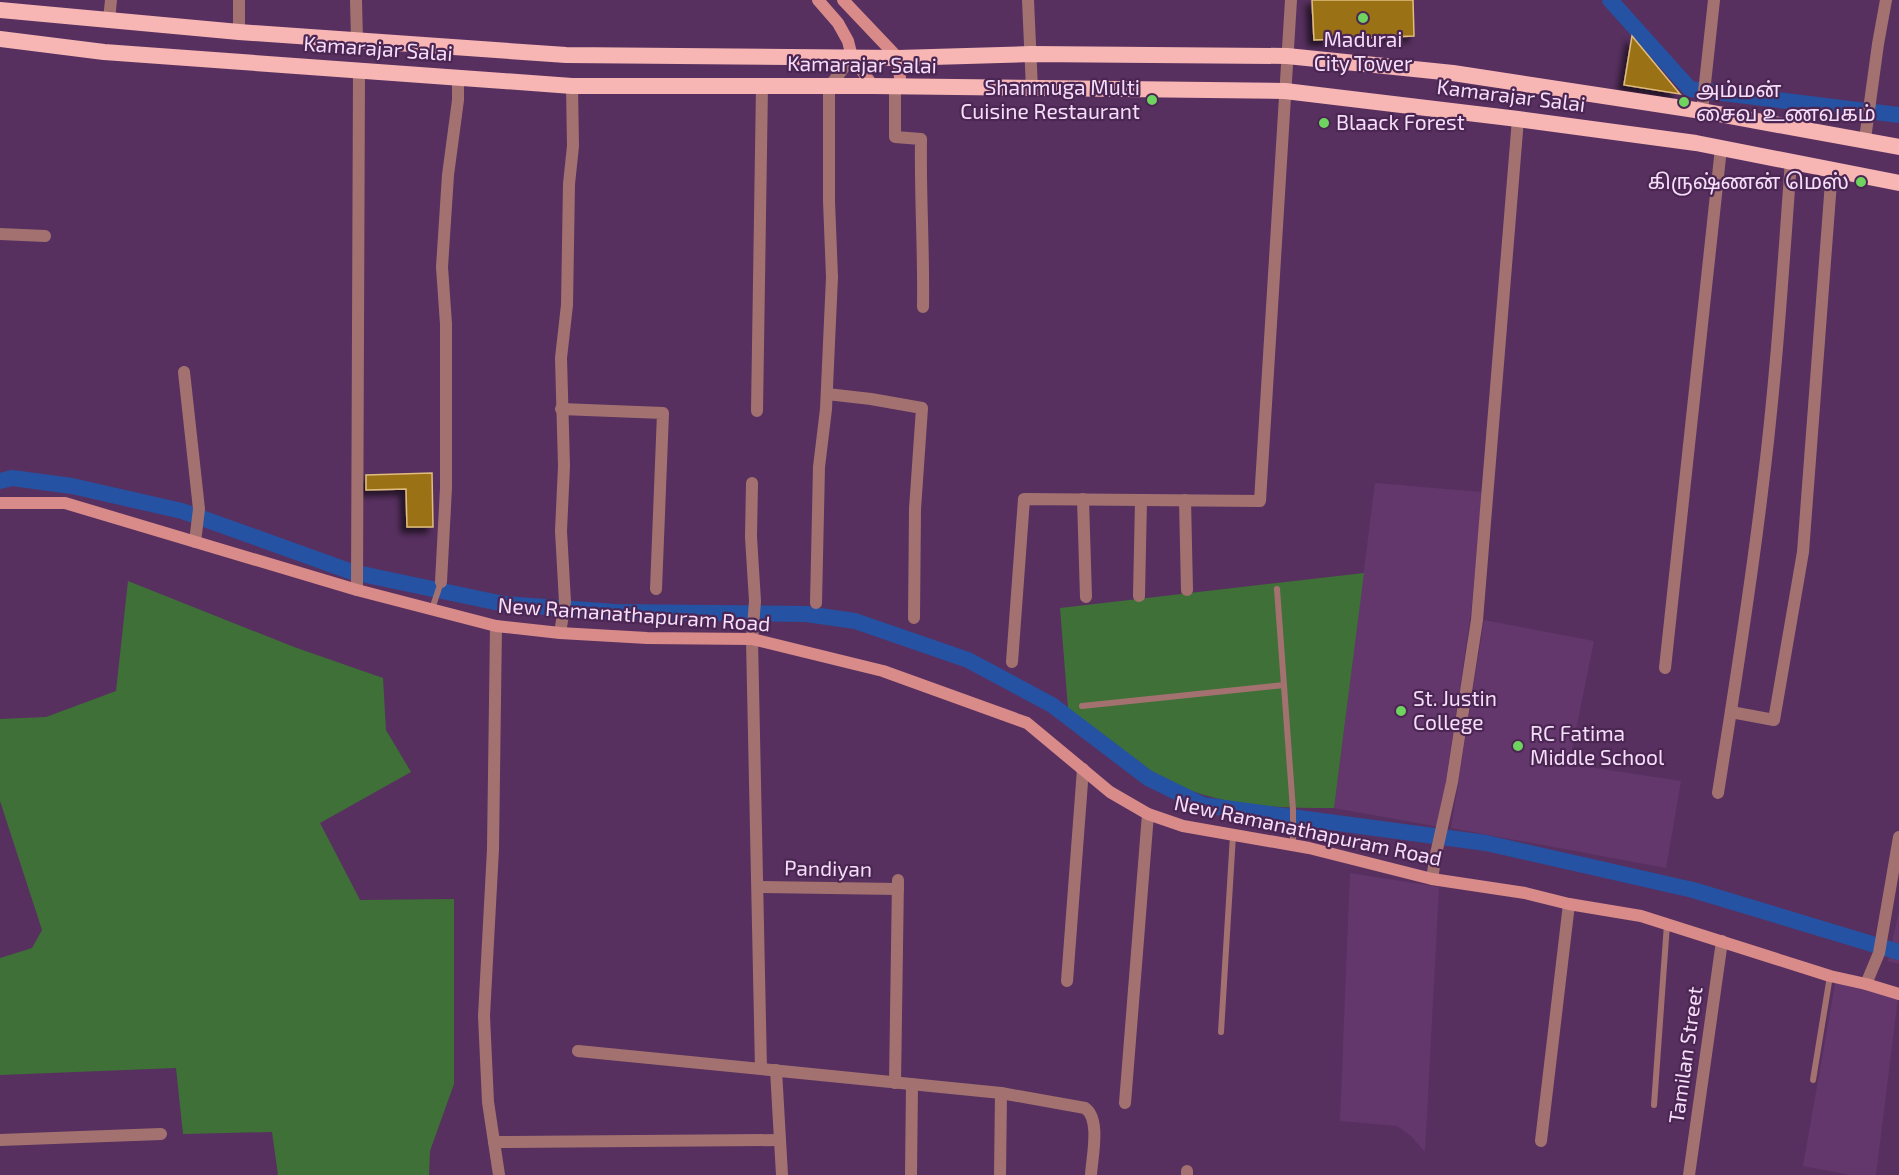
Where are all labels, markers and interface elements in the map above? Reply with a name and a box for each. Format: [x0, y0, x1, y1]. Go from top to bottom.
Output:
marker: Madurai City Tower [1356, 11, 1370, 25]
place label: Madurai City Tower [1314, 26, 1413, 75]
street label: Kamarajar Salai [303, 30, 454, 66]
street label: Kamarajar Salai [787, 50, 937, 78]
street label: Kamarajar Salai [1435, 73, 1587, 117]
place label: Shanmuga Multi Cuisine Restaurant [960, 74, 1140, 123]
place label: அம்மன் சைவ உணவகம் [1696, 76, 1876, 125]
marker: Shanmuga Multi Cuisine Restaurant [1145, 93, 1159, 107]
marker: அம்மன் சைவ உணவகம் [1677, 95, 1691, 109]
place label: Blaack Forest [1336, 109, 1465, 134]
marker: Blaack Forest [1317, 116, 1331, 130]
place label: கிருஷ்ணன் மெஸ் [1648, 168, 1849, 196]
marker: கிருஷ்ணன் மெஸ் [1854, 175, 1868, 189]
street label: New Ramanathapuram Road [497, 592, 771, 635]
place label: St. Justin College [1413, 685, 1497, 734]
marker: St. Justin College [1394, 704, 1408, 718]
place label: RC Fatima Middle School [1530, 720, 1665, 769]
marker: RC Fatima Middle School [1511, 739, 1525, 753]
street label: New Ramanathapuram Road [1172, 789, 1444, 870]
street label: Pandiyan [784, 854, 872, 881]
street label: Tamilan Street [1663, 985, 1707, 1125]

